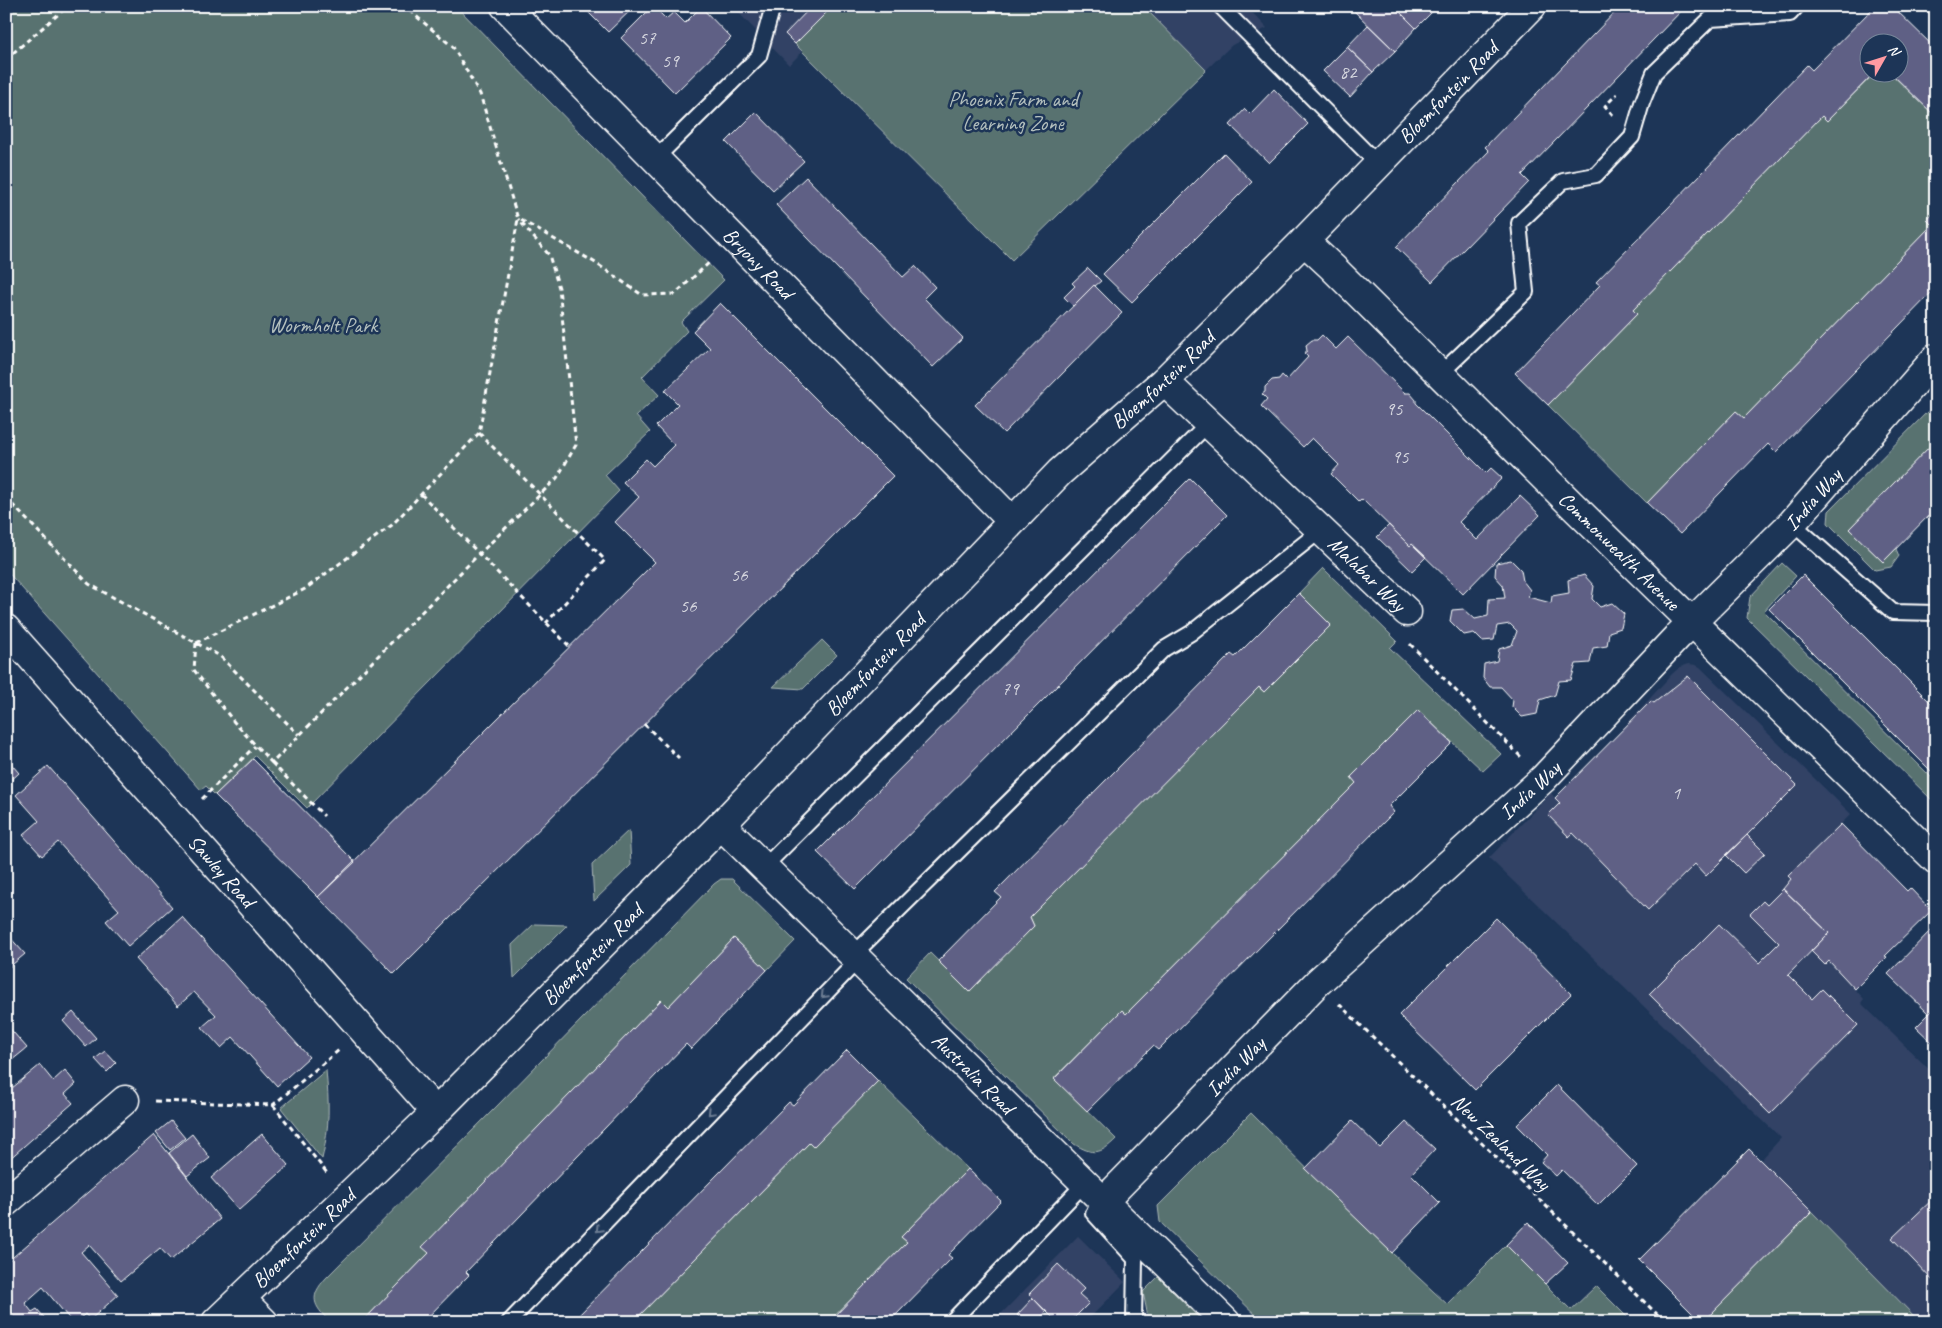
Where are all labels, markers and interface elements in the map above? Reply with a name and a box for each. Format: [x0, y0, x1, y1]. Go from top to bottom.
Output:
house number: 57 [638, 26, 657, 50]
north arrow [1860, 32, 1910, 82]
street label: Bloemfontein Road [1392, 33, 1506, 149]
text: N [1884, 41, 1905, 61]
house number: 59 [661, 49, 680, 73]
house number: 82 [1339, 60, 1358, 84]
park label: Phoenix Farm and Learning Zone [948, 86, 1081, 136]
street label: Bryony Road [717, 222, 802, 307]
park label: Wormholt Park [269, 312, 379, 338]
street label: Bloemfontein Road [1105, 322, 1223, 435]
house number: 95 [1385, 397, 1404, 421]
house number: 95 [1391, 445, 1410, 469]
street label: India Way [1779, 461, 1848, 536]
street label: Commonwealth Avenue [1553, 486, 1686, 617]
street label: Malabar Way [1323, 531, 1413, 618]
house number: 56 [730, 563, 749, 587]
house number: 56 [679, 594, 698, 618]
street label: Bloemfontein Road [820, 605, 933, 722]
house number: 79 [1001, 677, 1020, 701]
street label: India Way [1494, 754, 1567, 825]
house number: 1 [1672, 781, 1682, 805]
street label: Sawley Road [182, 829, 263, 915]
street label: Bloemfontein Road [536, 896, 651, 1011]
one-way arrow [821, 989, 830, 998]
street label: Australia Road [927, 1027, 1023, 1122]
street label: India Way [1200, 1030, 1272, 1102]
street label: New Zealand Way [1446, 1088, 1557, 1197]
one-way arrow [708, 1106, 717, 1115]
street label: Bloemfontein Road [246, 1181, 363, 1294]
one-way arrow [596, 1223, 605, 1232]

